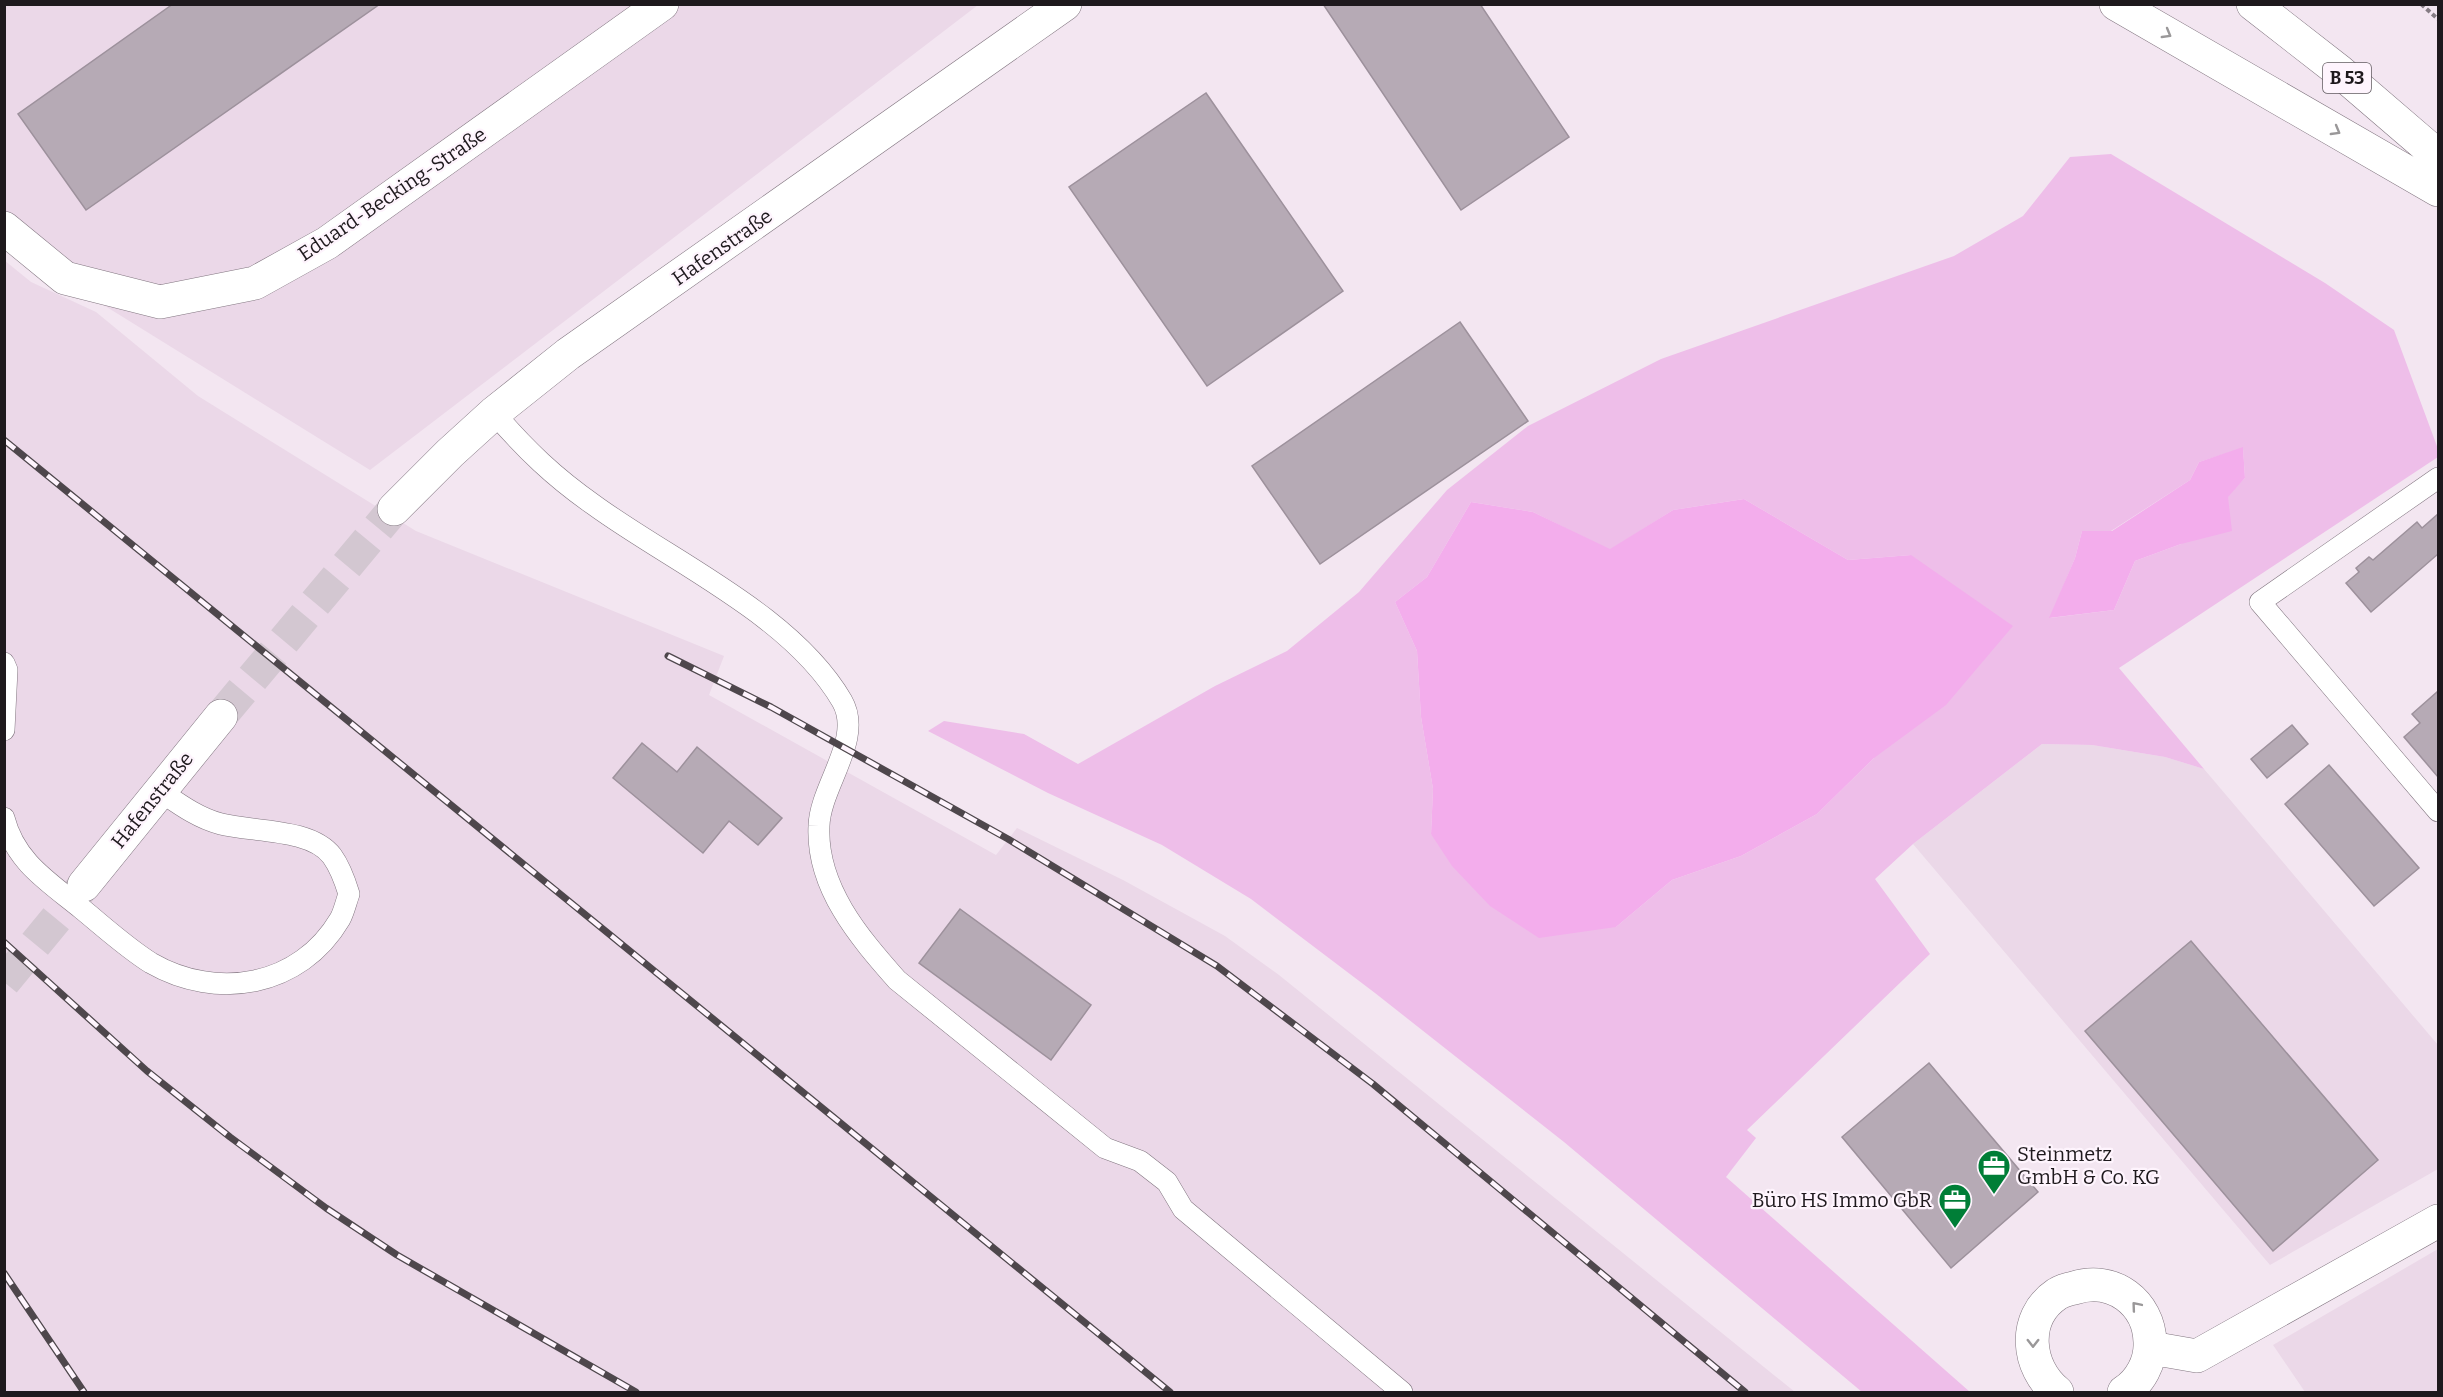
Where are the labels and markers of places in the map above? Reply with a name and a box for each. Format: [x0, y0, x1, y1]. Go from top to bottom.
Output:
place label: Steinmetz GmbH & Co. KG [2017, 1142, 2160, 1189]
office icon: Steinmetz GmbH & Co. KG [1976, 1148, 2012, 1195]
office icon: Büro HS Immo GbR [1937, 1182, 1973, 1229]
place label: Büro HS Immo GbR [1752, 1188, 1932, 1212]

